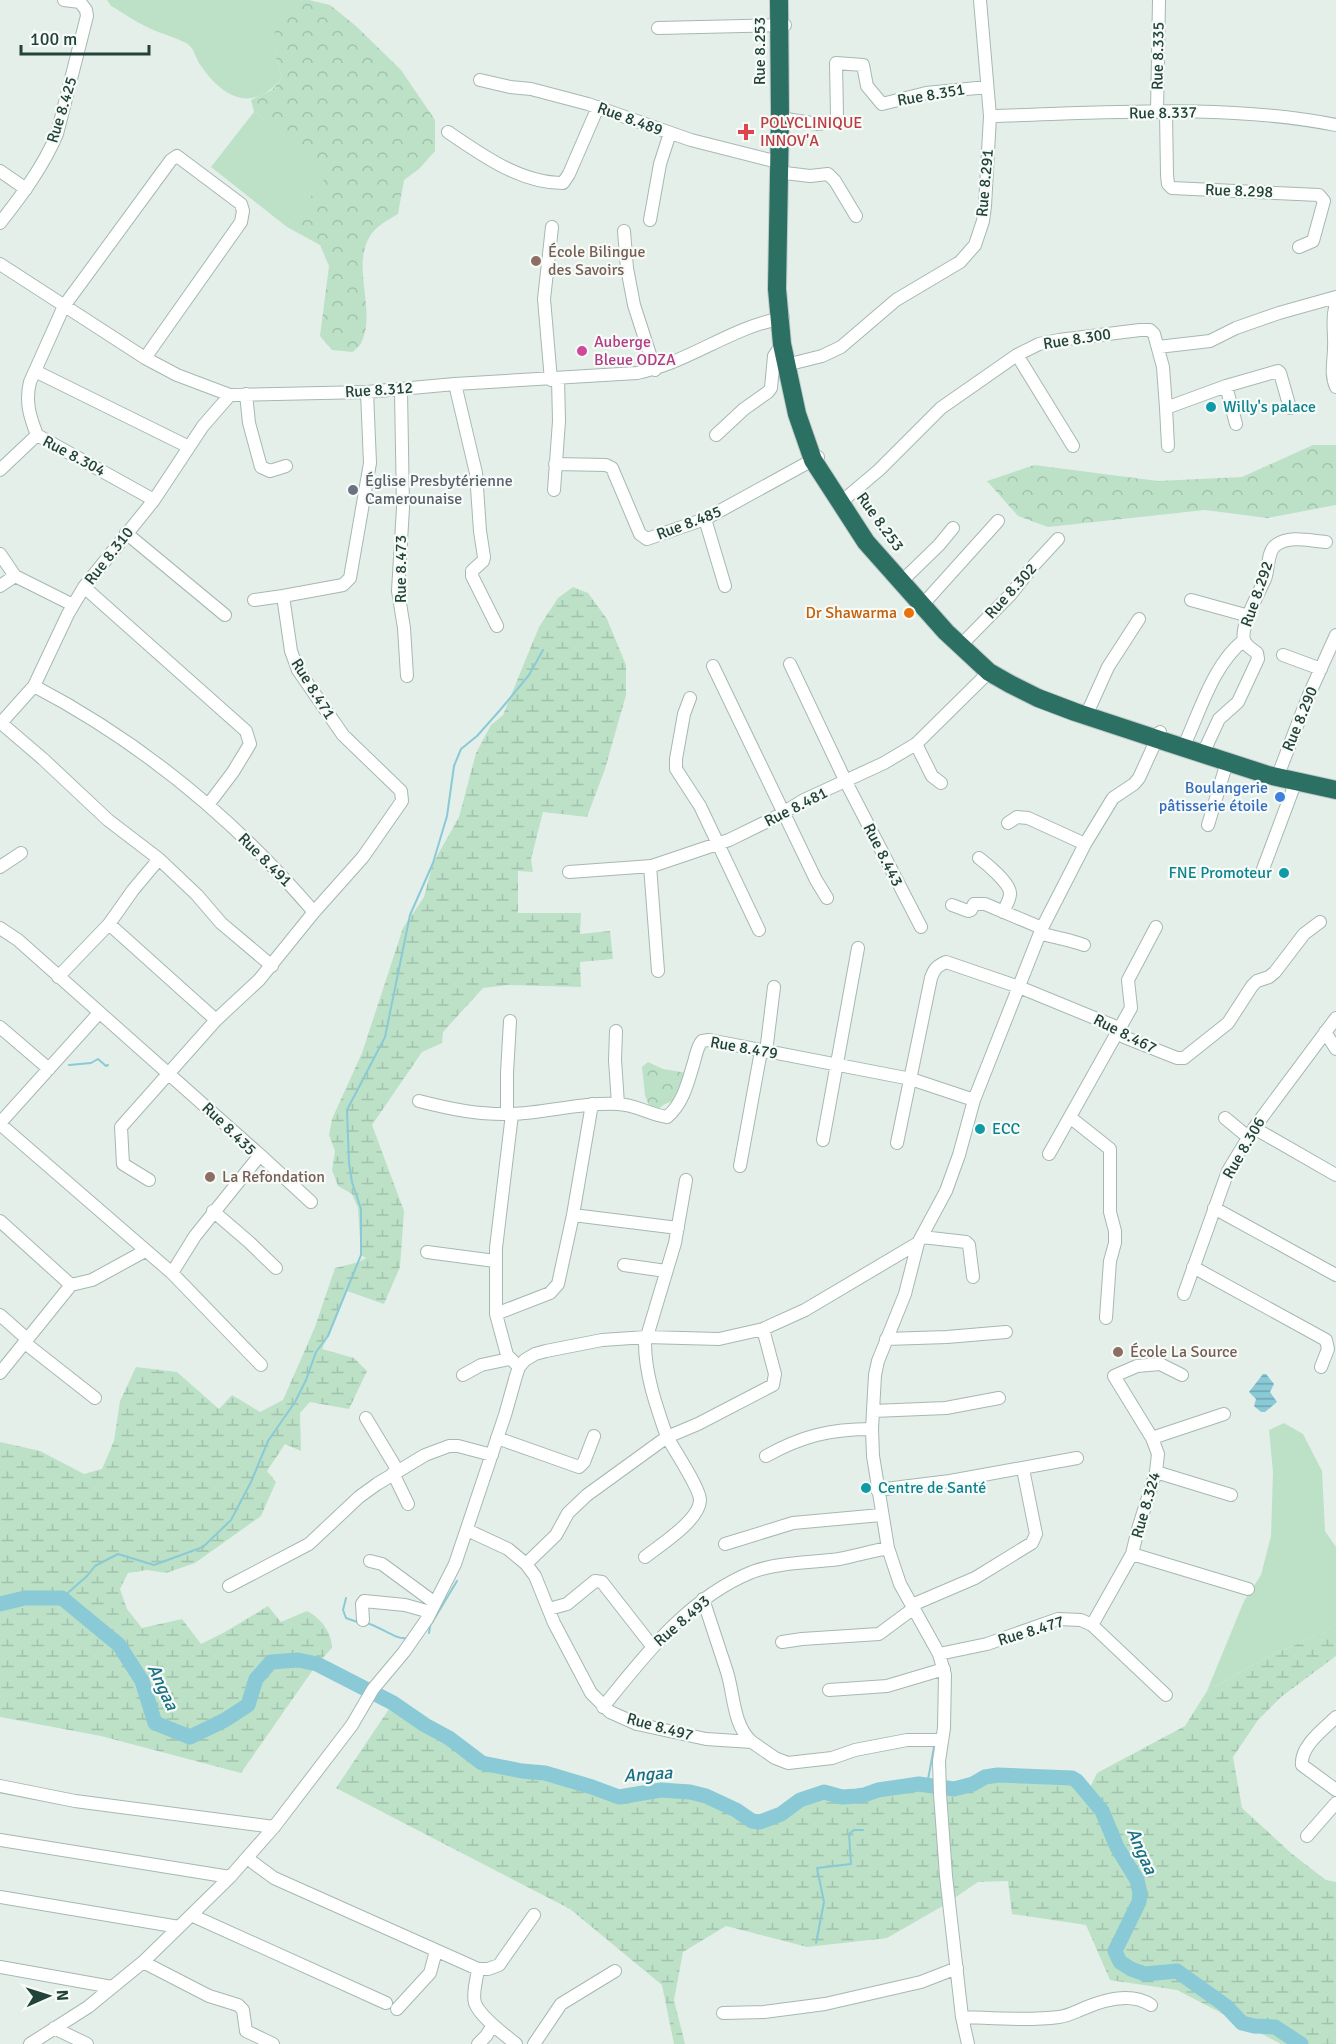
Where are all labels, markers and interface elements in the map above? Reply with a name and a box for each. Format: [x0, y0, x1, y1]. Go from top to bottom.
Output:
street label: Rue 8.253 [750, 17, 770, 85]
scale bar [21, 18, 148, 56]
street label: Rue 8.335 [1147, 22, 1169, 90]
text: 100 m [30, 28, 77, 50]
street label: Rue 8.425 [42, 74, 82, 146]
street label: Rue 8.351 [896, 79, 966, 111]
street label: Rue 8.489 [594, 98, 666, 140]
street label: Rue 8.337 [1129, 102, 1197, 124]
place label: POLYCLINIQUE INNOV'A [760, 113, 862, 151]
marker: POLYCLINIQUE INNOV'A [737, 123, 755, 141]
street label: Rue 8.291 [972, 148, 998, 218]
street label: Rue 8.298 [1205, 180, 1273, 202]
place label: École Bilingue des Savoirs [548, 242, 646, 280]
marker: École Bilingue des Savoirs [529, 254, 543, 268]
street label: Rue 8.300 [1042, 324, 1112, 354]
place label: Auberge Bleue ODZA [594, 332, 676, 370]
marker: Auberge Bleue ODZA [575, 344, 589, 358]
street label: Rue 8.312 [344, 378, 414, 402]
place label: Willy's palace [1223, 397, 1316, 417]
marker: Willy's palace [1204, 400, 1218, 414]
street label: Rue 8.304 [39, 431, 109, 481]
place label: Église Presbytérienne Camerounaise [365, 471, 513, 509]
marker: Église Presbytérienne Camerounaise [346, 483, 360, 497]
street label: Rue 8.253 [852, 489, 908, 555]
street label: Rue 8.485 [654, 501, 724, 545]
street label: Rue 8.310 [80, 523, 138, 589]
street label: Rue 8.473 [391, 535, 411, 603]
street label: Rue 8.292 [1236, 558, 1278, 630]
street label: Rue 8.302 [981, 559, 1041, 623]
place label: Dr Shawarma [805, 603, 897, 623]
marker: Dr Shawarma [902, 606, 916, 620]
street label: Rue 8.471 [286, 655, 340, 723]
street label: Rue 8.290 [1278, 684, 1322, 754]
place label: Boulangerie pâtisserie étoile [1159, 778, 1268, 816]
street label: Rue 8.481 [761, 783, 831, 831]
marker: Boulangerie pâtisserie étoile [1273, 790, 1287, 804]
street label: Rue 8.443 [859, 820, 907, 890]
street label: Rue 8.491 [234, 829, 296, 891]
place label: FNE Promoteur [1168, 863, 1272, 883]
marker: FNE Promoteur [1277, 866, 1291, 880]
street label: Rue 8.467 [1090, 1010, 1160, 1058]
street label: Rue 8.479 [709, 1032, 779, 1064]
street label: Rue 8.435 [197, 1098, 261, 1160]
street label: Rue 8.306 [1218, 1113, 1270, 1183]
place label: ECC [992, 1119, 1020, 1139]
marker: ECC [973, 1122, 987, 1136]
place label: La Refondation [222, 1167, 325, 1187]
marker: La Refondation [203, 1170, 217, 1184]
place label: École La Source [1130, 1342, 1238, 1362]
marker: École La Source [1111, 1345, 1125, 1359]
street label: Rue 8.324 [1127, 1469, 1165, 1541]
place label: Centre de Santé [878, 1478, 986, 1498]
marker: Centre de Santé [859, 1481, 873, 1495]
street label: Rue 8.493 [650, 1591, 714, 1651]
street label: Rue 8.477 [995, 1611, 1067, 1651]
water label: Angaa [143, 1660, 184, 1714]
street label: Rue 8.497 [624, 1709, 696, 1745]
water label: Angaa [623, 1761, 674, 1787]
water label: Angaa [1122, 1824, 1162, 1878]
north arrow [18, 1966, 78, 2026]
text: N [52, 1989, 72, 2001]

